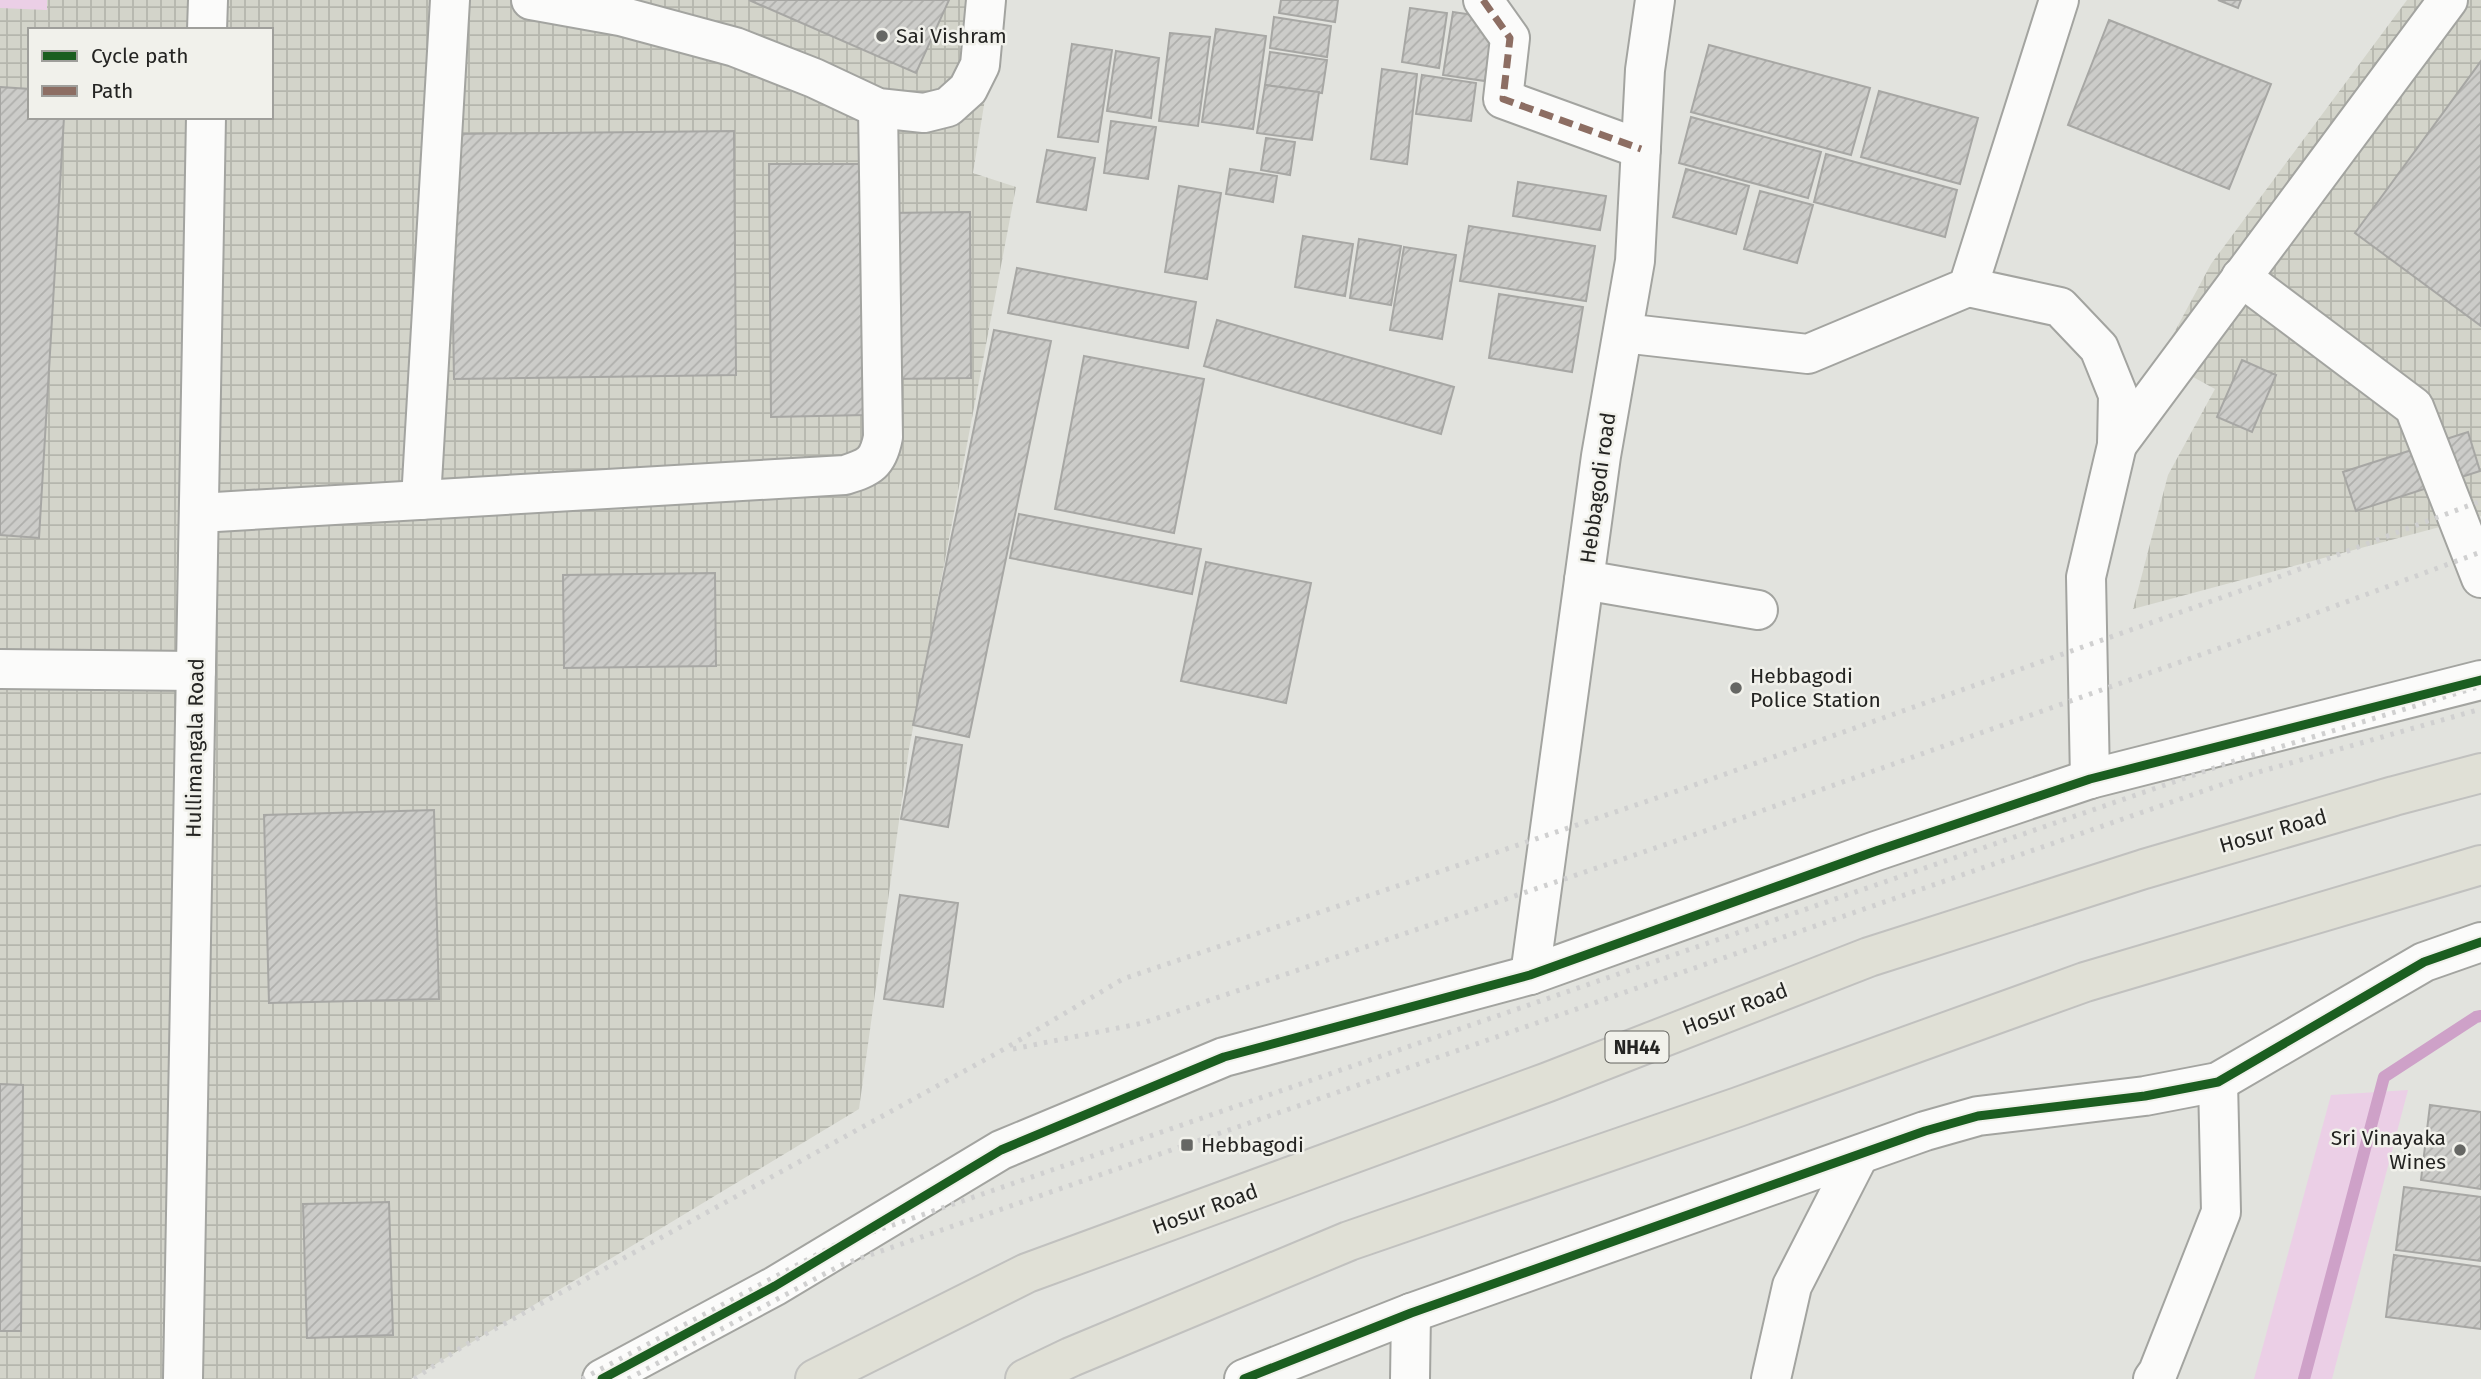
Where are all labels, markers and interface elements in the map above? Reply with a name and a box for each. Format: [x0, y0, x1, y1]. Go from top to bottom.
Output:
place label: Sai Vishram [896, 23, 1007, 49]
legend [28, 28, 273, 119]
marker: Sai Vishram [874, 28, 890, 44]
text: Cycle path [91, 43, 189, 69]
text: Path [91, 78, 133, 104]
street label: Hebbagodi road [1575, 411, 1621, 565]
street label: Hullimangala Road [180, 658, 210, 838]
place label: Hebbagodi Police Station [1750, 663, 1881, 713]
marker: Hebbagodi Police Station [1728, 680, 1744, 696]
street label: Hosur Road [2216, 803, 2330, 859]
street label: Hosur Road [1679, 977, 1791, 1041]
road number: NH44 [1606, 1032, 1668, 1063]
place label: Sri Vinayaka Wines [2331, 1125, 2446, 1175]
place label: Hebbagodi [1201, 1132, 1304, 1158]
marker: Hebbagodi [1179, 1137, 1195, 1153]
marker: Sri Vinayaka Wines [2452, 1142, 2468, 1158]
street label: Hosur Road [1149, 1178, 1261, 1240]

